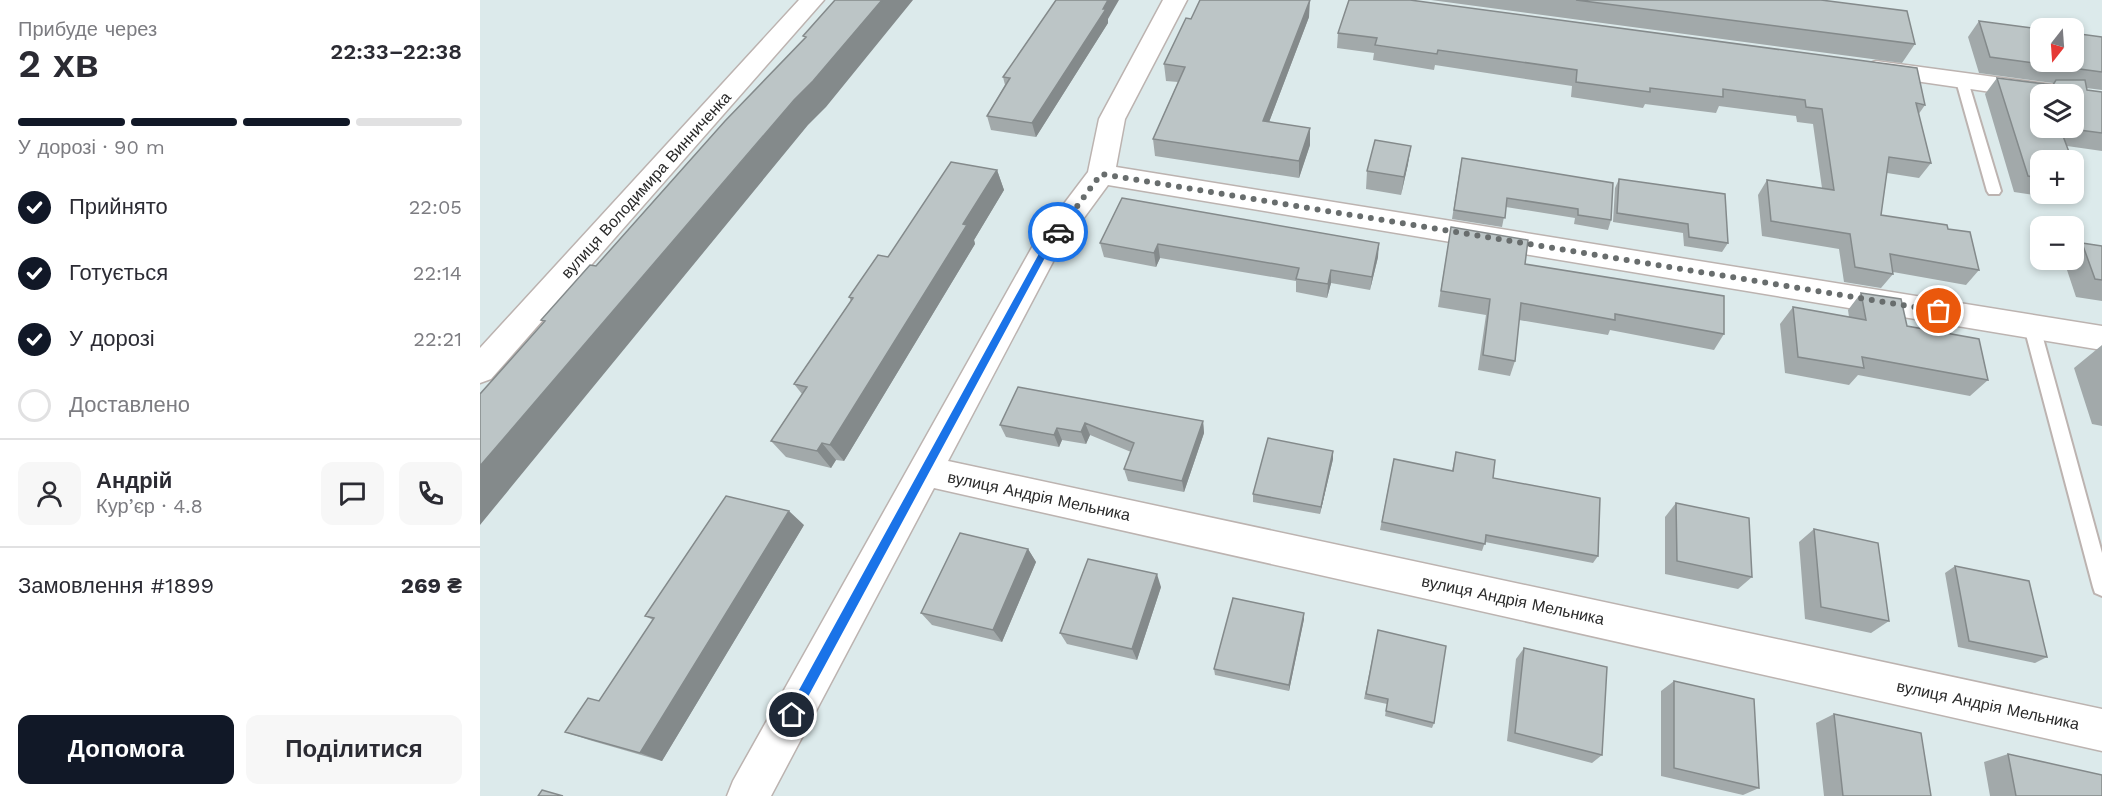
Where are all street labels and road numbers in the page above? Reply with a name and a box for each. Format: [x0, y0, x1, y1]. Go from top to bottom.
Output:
street label: вулиця Володимира Винниченка [557, 88, 735, 282]
street label: вулиця Андрія Мельника [946, 467, 1132, 525]
street label: вулиця Андрія Мельника [1420, 571, 1606, 629]
street label: вулиця Андрія Мельника [1895, 676, 2081, 734]

